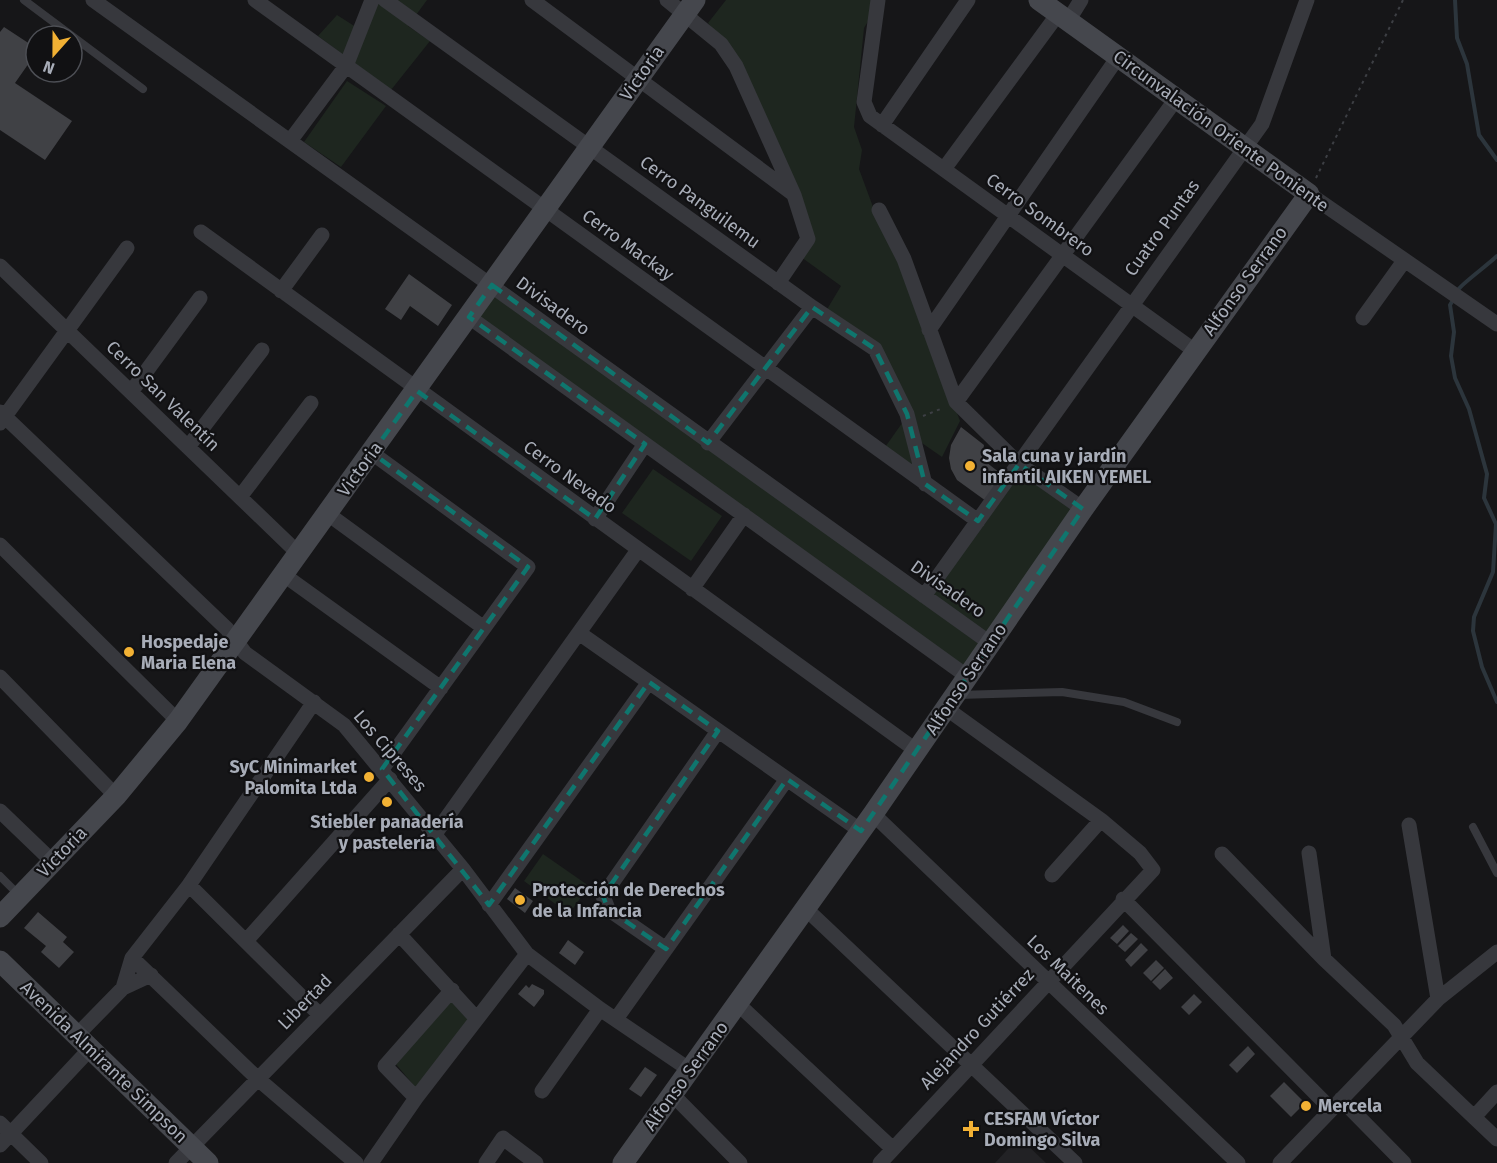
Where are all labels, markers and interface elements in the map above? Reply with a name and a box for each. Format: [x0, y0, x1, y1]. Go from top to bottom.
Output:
north arrow [24, 24, 84, 84]
street label: Victoria [615, 41, 669, 105]
street label: Circunvalación Oriente Poniente [1109, 45, 1333, 217]
text: N [40, 57, 57, 78]
street label: Cerro Panguilemu [635, 151, 765, 253]
street label: Cerro Sombrero [982, 169, 1098, 261]
street label: Cuatro Puntas [1120, 176, 1204, 280]
street label: Cerro Mackay [578, 204, 678, 286]
street label: Alfonso Serrano [1198, 222, 1292, 340]
street label: Divisadero [512, 272, 594, 340]
street label: Cerro San Valentín [102, 336, 224, 456]
street label: Cerro Nevado [519, 436, 621, 518]
street label: Victoria [333, 437, 387, 501]
place label: Sala cuna y jardín infantil AIKEN YEMEL [982, 445, 1151, 488]
marker: Sala cuna y jardín infantil AIKEN YEMEL [963, 459, 977, 473]
street label: Divisadero [906, 555, 990, 623]
street label: Alfonso Serrano [921, 619, 1011, 739]
place label: Hospedaje Maria Elena [141, 631, 236, 674]
marker: Hospedaje Maria Elena [122, 645, 136, 659]
street label: Los Cipreses [349, 706, 431, 796]
place label: SyC Minimarket Palomita Ltda [229, 756, 358, 799]
marker: SyC Minimarket Palomita Ltda [362, 770, 376, 784]
marker: Stiebler panadería y pastelería [380, 795, 394, 809]
place label: Stiebler panadería y pastelería [310, 811, 464, 854]
street label: Victoria [32, 822, 92, 882]
place label: Protección de Derechos de la Infancia [532, 879, 725, 922]
marker: Protección de Derechos de la Infancia [513, 893, 527, 907]
street label: Los Maitenes [1022, 930, 1114, 1020]
street label: Alejandro Gutiérrez [915, 964, 1039, 1094]
street label: Libertad [273, 970, 337, 1034]
street label: Avenida Almirante Simpson [16, 976, 192, 1148]
street label: Alfonso Serrano [639, 1017, 733, 1135]
place label: Mercela [1318, 1095, 1382, 1117]
marker: Mercela [1299, 1099, 1313, 1113]
place label: CESFAM Víctor Domingo Silva [984, 1108, 1101, 1151]
marker: CESFAM Víctor Domingo Silva [962, 1120, 980, 1138]

